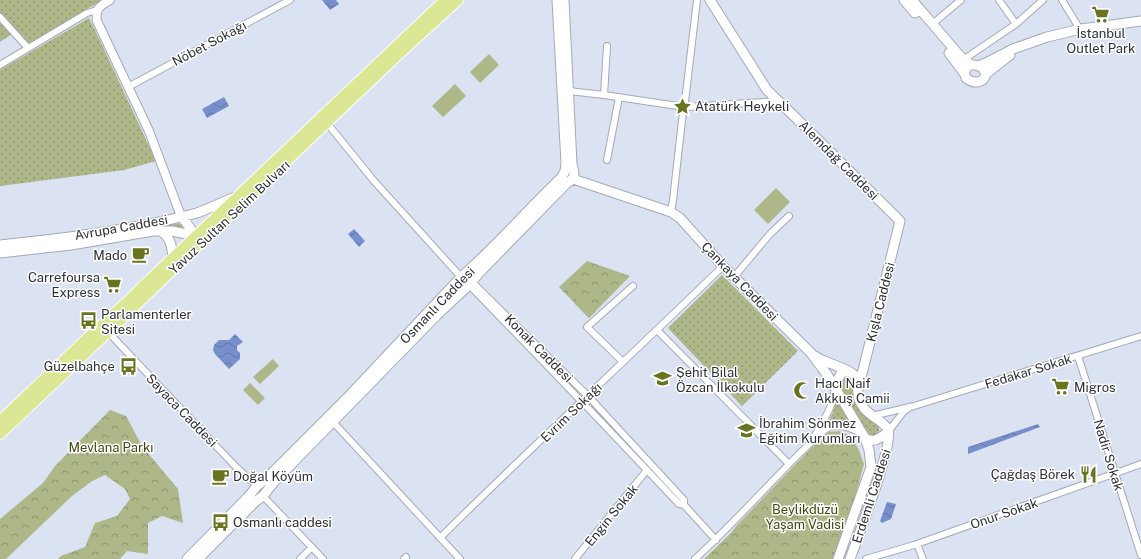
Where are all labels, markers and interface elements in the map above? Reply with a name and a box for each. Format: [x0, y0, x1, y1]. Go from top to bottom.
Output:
supermarket icon: İstanbul Outlet Park [1091, 4, 1111, 24]
street label: Nöbet Sokağı [170, 18, 249, 69]
place label: İstanbul Outlet Park [1067, 26, 1135, 56]
place icon: Atatürk Heykeli [672, 96, 692, 116]
place label: Atatürk Heykeli [695, 99, 789, 114]
street label: Alemdağ Caddesi [796, 117, 882, 203]
street label: Yavuz Sultan Selim Bulvarı [166, 157, 293, 277]
street label: Avrupa Caddesi [73, 212, 169, 243]
street label: Çankaya Caddesi [698, 239, 781, 324]
cafe icon: Mado [130, 245, 150, 265]
place label: Mado [93, 248, 127, 263]
street label: Kışla Caddesi [863, 261, 898, 343]
street label: Osmanlı Caddesi [397, 264, 478, 347]
place label: Carrefoursa Express [28, 270, 100, 300]
supermarket icon: Carrefoursa Express [103, 274, 123, 294]
place label: Parlamenterler Sitesi [101, 307, 192, 337]
bus stop icon: Parlamenterler Sitesi [78, 311, 98, 331]
street label: Konak Caddesi [502, 311, 576, 385]
street label: Fedakar Sokak [983, 351, 1073, 392]
bus stop icon: Güzelbahçe [118, 356, 138, 376]
place label: Güzelbahçe [44, 359, 115, 374]
place label: Şehit Bilal Özcan İlkokulu [676, 365, 765, 395]
school or university icon: Şehit Bilal Özcan İlkokulu [653, 369, 673, 389]
street label: Sayaca Caddesi [143, 371, 220, 450]
place label: Hacı Naif Akkuş Camii [815, 376, 890, 406]
supermarket icon: Migros [1051, 377, 1071, 397]
street label: Evrim Sokağı [538, 380, 605, 445]
mosque icon: Hacı Naif Akkuş Camii [792, 380, 812, 400]
place label: Migros [1074, 380, 1116, 395]
place label: İbrahim Sönmez Eğitim Kurumları [759, 416, 860, 446]
street label: Nadir Sokak [1091, 418, 1127, 493]
school or university icon: İbrahim Sönmez Eğitim Kurumları [736, 420, 756, 440]
park label: Mevlana Parkı [69, 440, 153, 455]
street label: Erdemli Caddesi [849, 447, 894, 545]
restaurant icon: Çağdaş Börek [1078, 464, 1098, 484]
cafe icon: Doğal Köyüm [210, 466, 230, 486]
place label: Çağdaş Börek [991, 467, 1075, 482]
place label: Doğal Köyüm [233, 469, 313, 484]
street label: Engin Sokak [582, 481, 641, 549]
street label: Onur Sokak [968, 495, 1040, 532]
park label: Beylikdüzü Yaşam Vadisi [766, 502, 844, 532]
bus stop icon: Osmanlı caddesi [210, 512, 230, 532]
place label: Osmanlı caddesi [233, 515, 332, 530]

